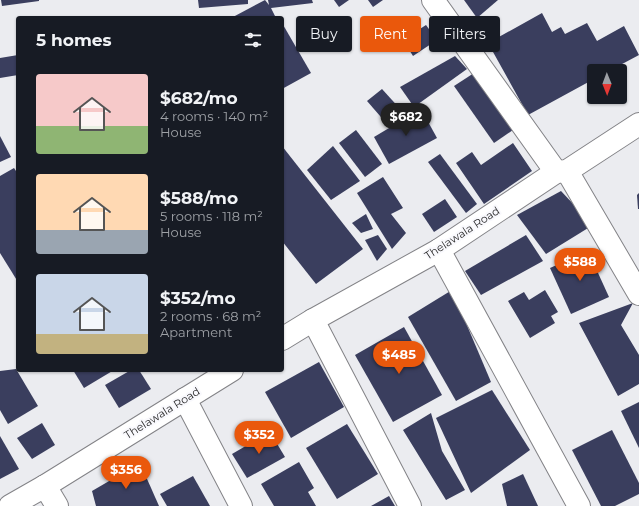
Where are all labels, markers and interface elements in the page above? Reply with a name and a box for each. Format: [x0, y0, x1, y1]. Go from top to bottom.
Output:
chip: Buy [296, 16, 352, 52]
chip: Rent [360, 16, 421, 52]
chip: Filters [429, 16, 500, 52]
icon: filters [242, 29, 264, 51]
text: 5 homes [36, 30, 112, 50]
north arrow [587, 64, 627, 104]
map controls [587, 64, 627, 104]
text: $682/mo [160, 88, 238, 108]
icon: home [68, 90, 116, 138]
pin: $682 [382, 103, 430, 137]
text: 4 rooms · 140 m² [160, 108, 268, 124]
text: $682 [390, 108, 422, 124]
text: House [160, 124, 202, 140]
text: $588/mo [160, 188, 238, 208]
icon: home [68, 190, 116, 238]
street label: Thelawala Road [422, 203, 502, 263]
text: 5 rooms · 118 m² [160, 208, 263, 224]
text: House [160, 224, 202, 240]
pin: $588 [556, 248, 604, 282]
text: $588 [563, 253, 597, 269]
text: $352/mo [160, 288, 236, 308]
icon: home [68, 290, 116, 338]
text: 2 rooms · 68 m² [160, 308, 261, 324]
text: Apartment [160, 324, 232, 340]
pin: $485 [375, 341, 423, 375]
text: $485 [382, 346, 416, 362]
street label: Thelawala Road [121, 384, 203, 442]
pin: $352 [235, 421, 283, 455]
text: $352 [243, 426, 275, 442]
pin: $356 [102, 456, 150, 490]
text: $356 [110, 461, 142, 477]

